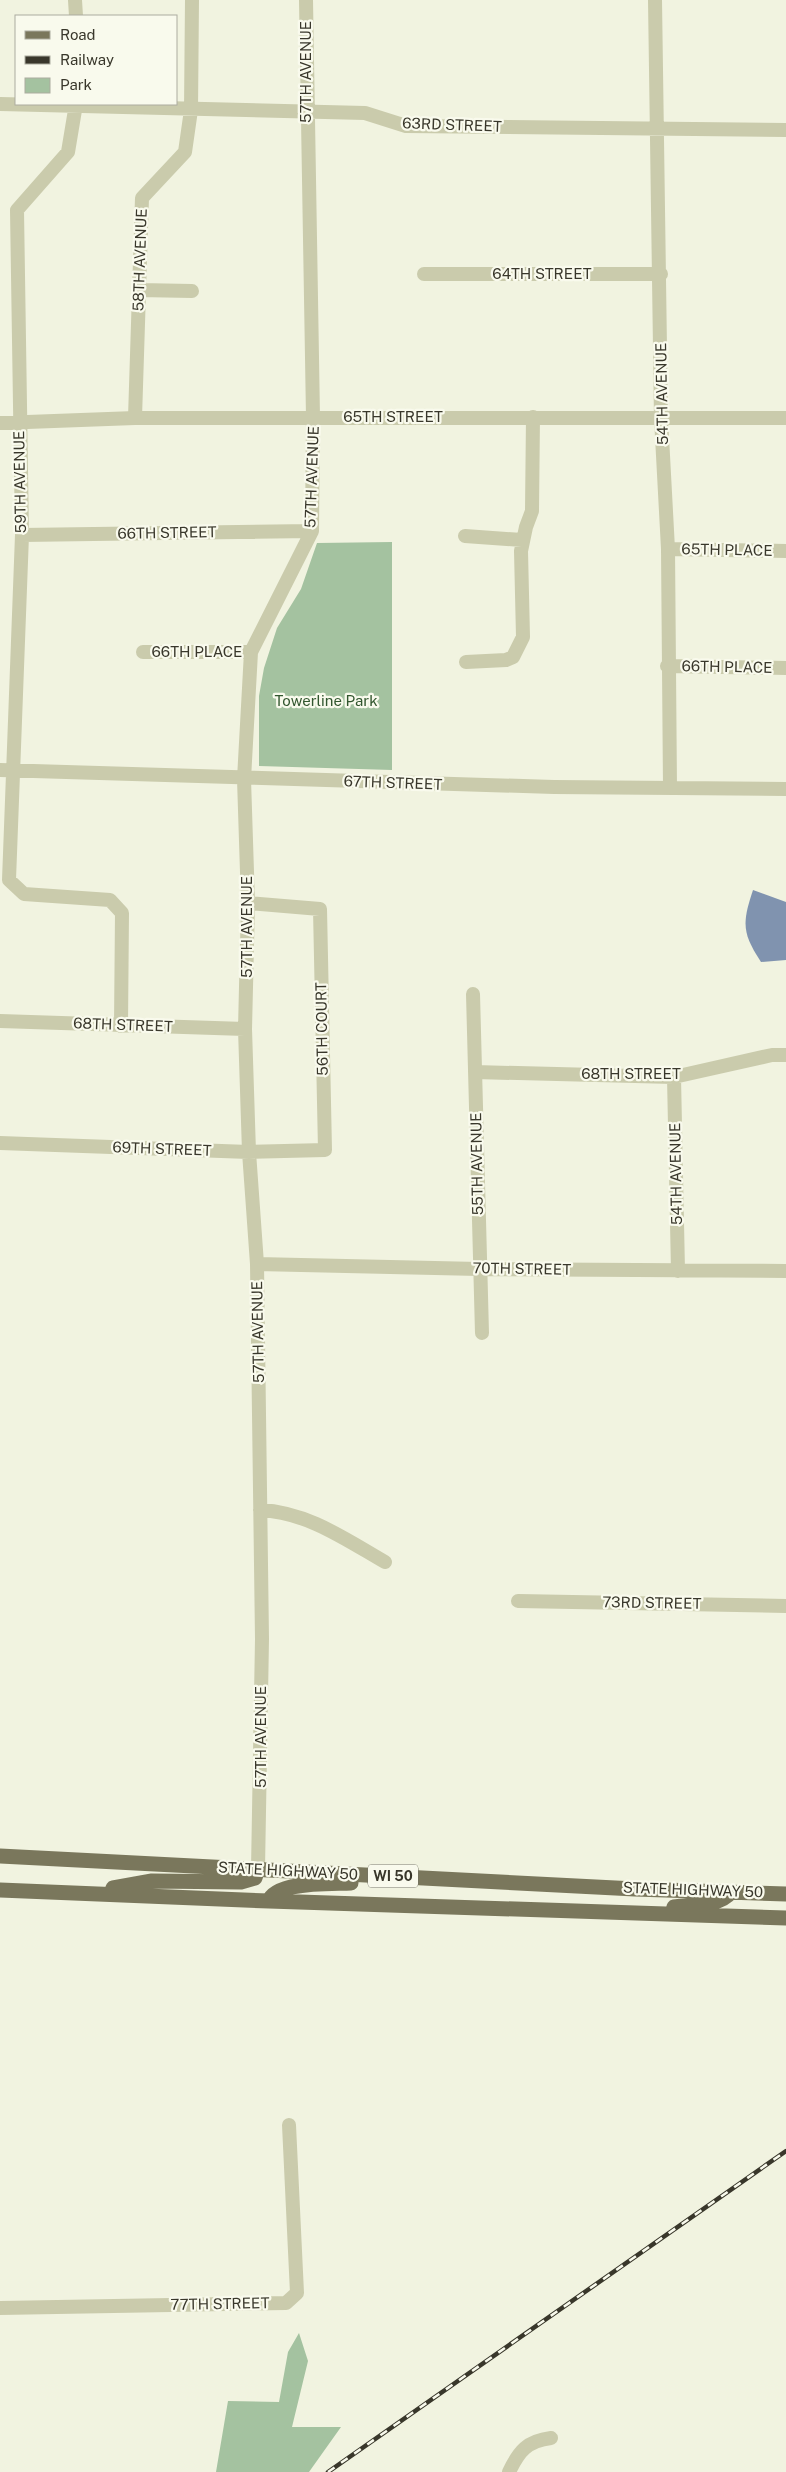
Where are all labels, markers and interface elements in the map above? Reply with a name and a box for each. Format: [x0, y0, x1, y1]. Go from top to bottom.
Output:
legend [15, 15, 178, 105]
street label: 57TH AVENUE [297, 21, 314, 123]
text: Road [60, 26, 96, 43]
text: Railway [60, 51, 114, 68]
text: Park [60, 76, 92, 93]
street label: 63RD STREET [402, 114, 502, 135]
street label: 58TH AVENUE [129, 208, 150, 312]
street label: 64TH STREET [492, 265, 592, 282]
street label: 54TH AVENUE [652, 343, 671, 445]
street label: 65TH STREET [343, 408, 443, 425]
street label: 57TH AVENUE [301, 426, 322, 528]
street label: 59TH AVENUE [10, 431, 29, 533]
street label: 66TH STREET [117, 523, 217, 542]
street label: 65TH PLACE [681, 540, 773, 559]
street label: 66TH PLACE [152, 643, 242, 660]
street label: 66TH PLACE [681, 657, 773, 676]
park label: Towerline Park [274, 692, 378, 709]
street label: 67TH STREET [343, 772, 443, 793]
street label: 57TH AVENUE [238, 876, 255, 978]
street label: 56TH COURT [312, 982, 331, 1076]
street label: 68TH STREET [73, 1014, 173, 1035]
street label: 68TH STREET [581, 1065, 681, 1082]
street label: 55TH AVENUE [467, 1113, 486, 1216]
street label: 54TH AVENUE [666, 1123, 685, 1225]
street label: 69TH STREET [112, 1138, 212, 1159]
street label: 70TH STREET [473, 1259, 572, 1278]
street label: 57TH AVENUE [248, 1281, 267, 1383]
street label: 73RD STREET [602, 1593, 702, 1612]
street label: 57TH AVENUE [252, 1686, 269, 1788]
street label: STATE HIGHWAY 50 [218, 1858, 359, 1883]
road number: WI 50 [368, 1864, 418, 1888]
street label: STATE HIGHWAY 50 [623, 1879, 763, 1900]
street label: 77TH STREET [170, 2294, 270, 2313]

